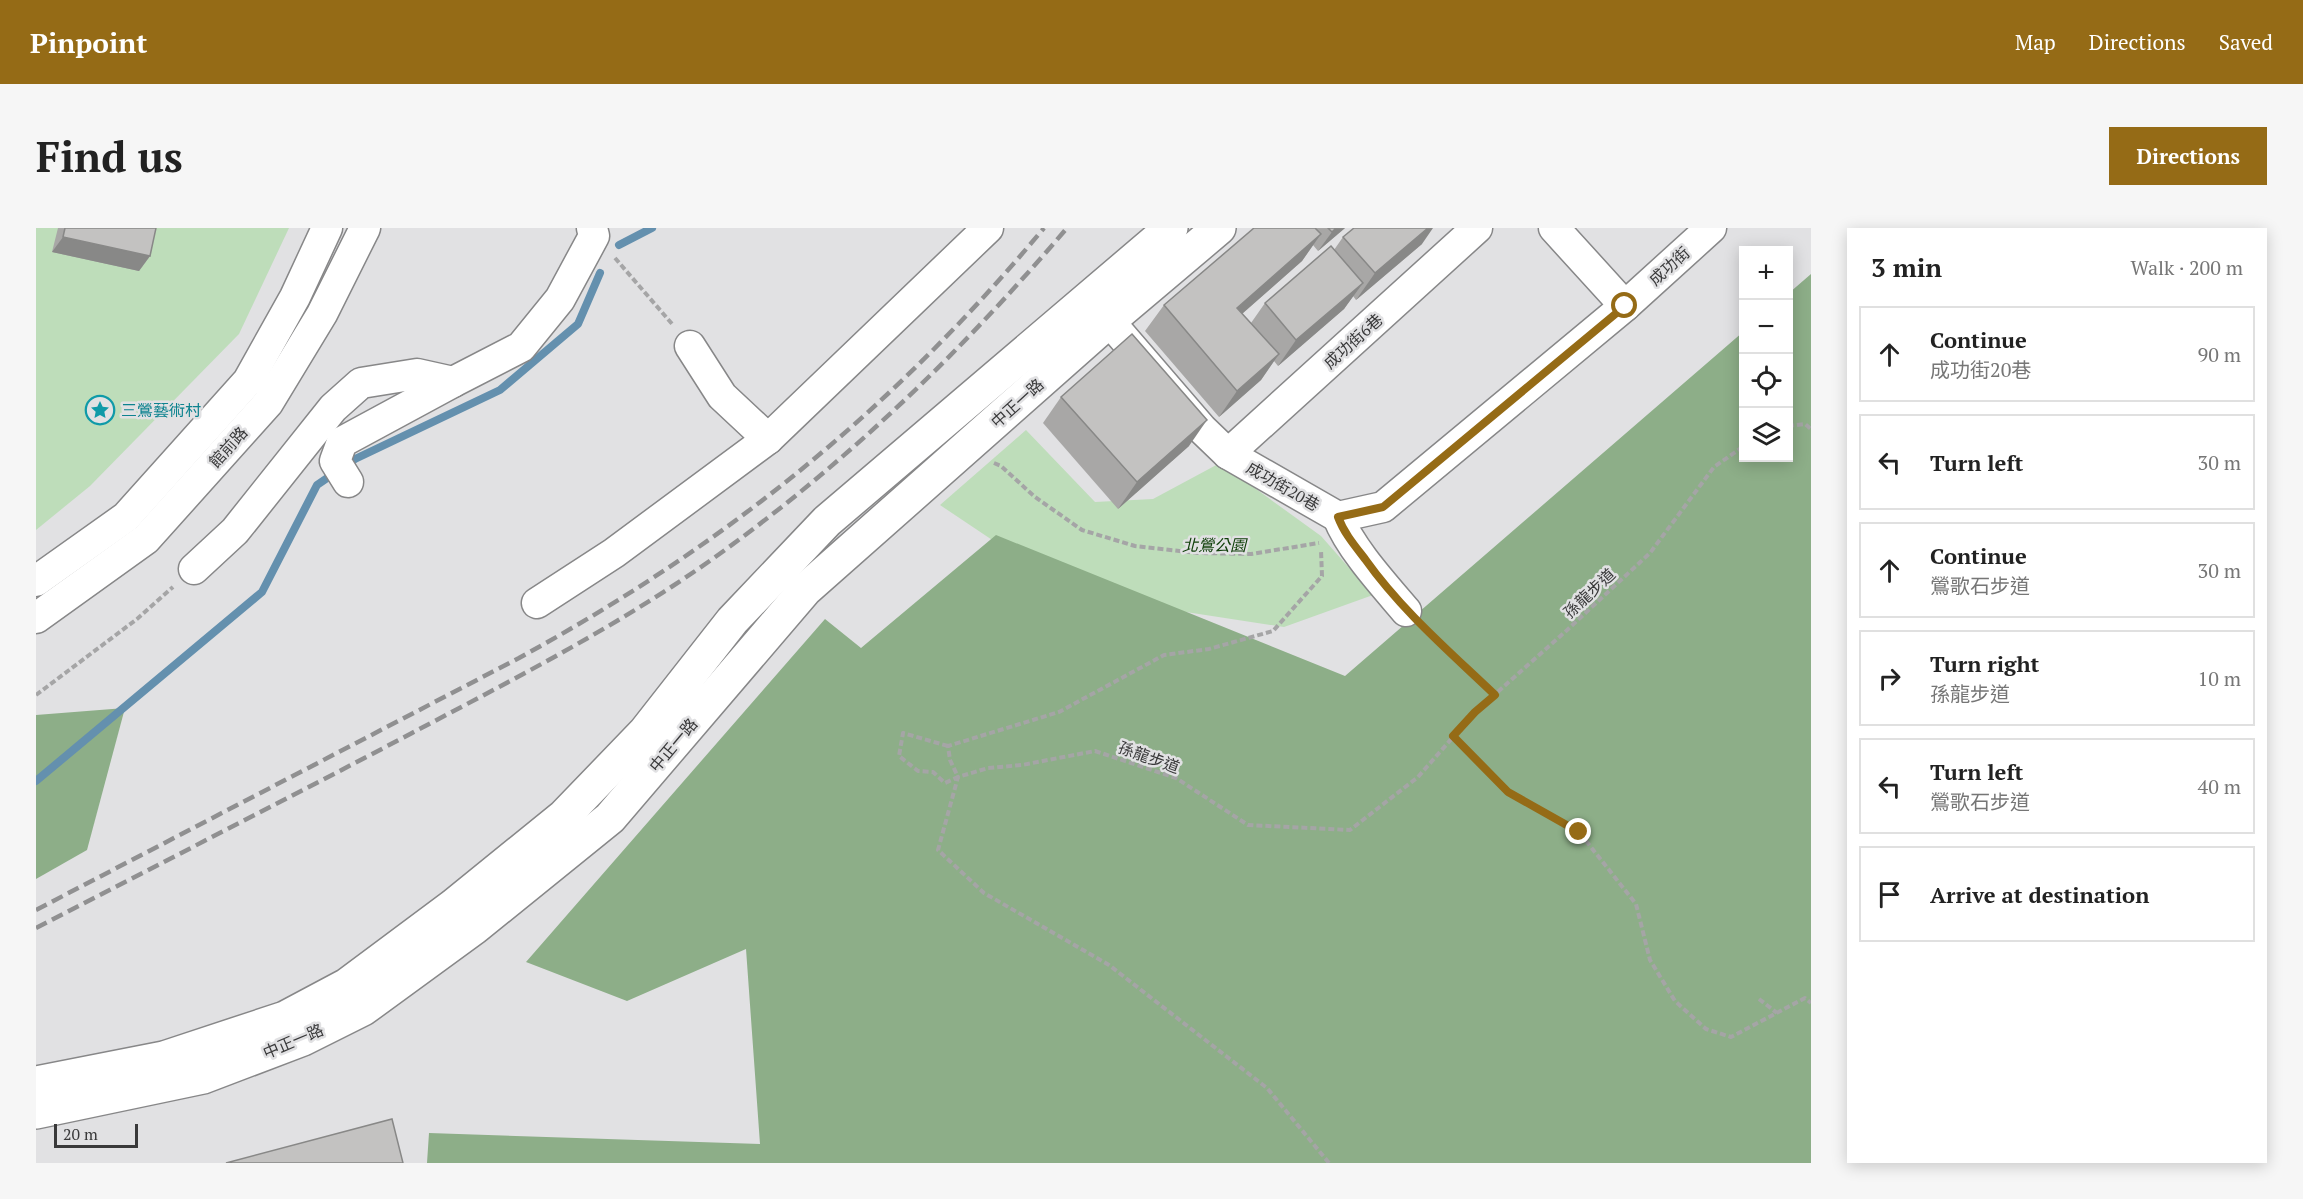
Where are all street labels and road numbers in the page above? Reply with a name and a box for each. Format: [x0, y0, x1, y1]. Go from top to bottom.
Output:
street label: 成功街 [1644, 242, 1694, 290]
street label: 成功街6巷 [1319, 309, 1387, 373]
street label: 中正一路 [986, 373, 1048, 433]
street label: 館前路 [204, 422, 252, 472]
street label: 成功街20巷 [1242, 456, 1324, 516]
street label: 孫龍步道 [1558, 563, 1620, 623]
street label: 中正一路 [644, 713, 702, 777]
street label: 孫龍步道 [1115, 736, 1183, 778]
street label: 中正一路 [259, 1018, 327, 1064]

